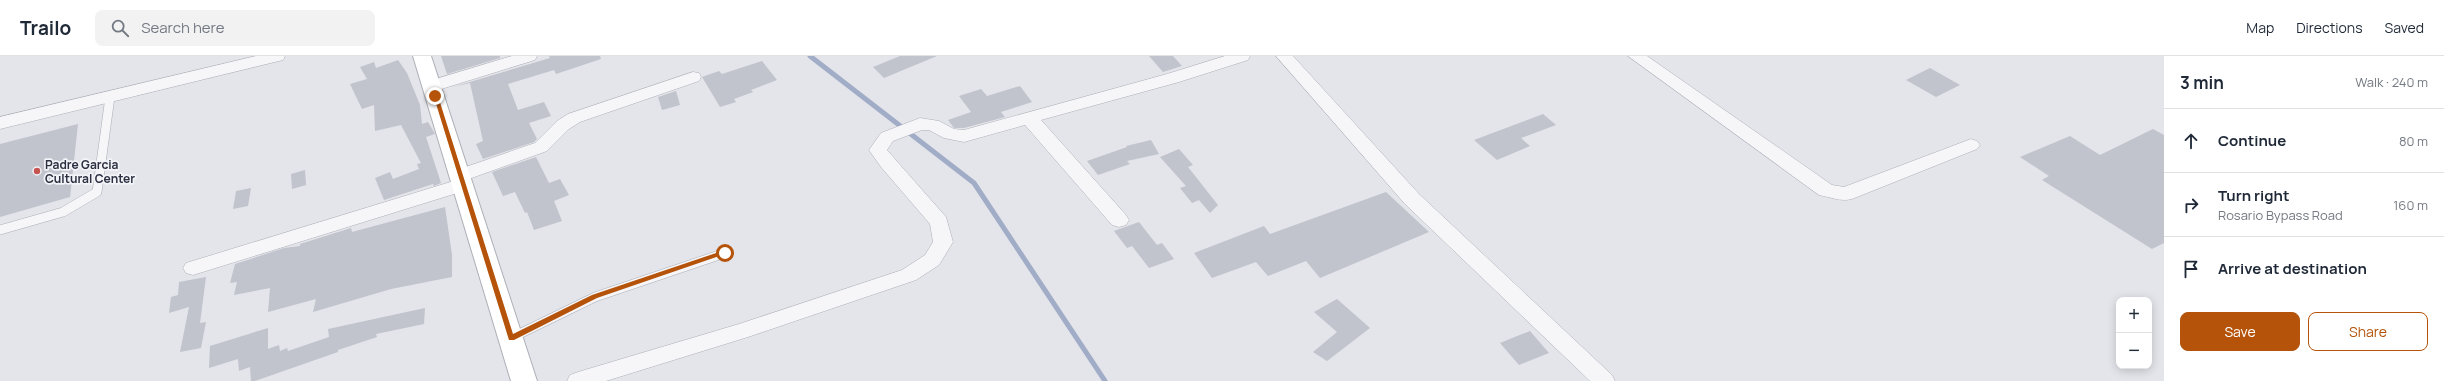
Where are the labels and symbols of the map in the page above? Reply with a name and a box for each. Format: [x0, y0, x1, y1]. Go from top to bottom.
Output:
route end [426, 87, 444, 105]
place label: Padre Garcia Cultural Center [45, 156, 135, 187]
marker: Padre Garcia Cultural Center [32, 166, 42, 176]
route start [716, 244, 734, 262]

